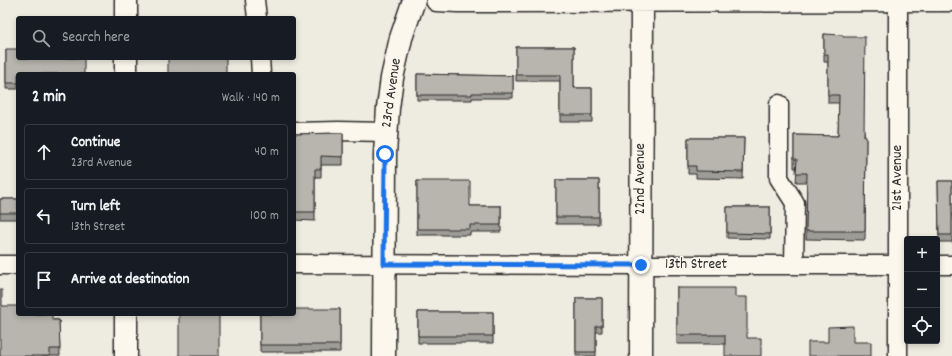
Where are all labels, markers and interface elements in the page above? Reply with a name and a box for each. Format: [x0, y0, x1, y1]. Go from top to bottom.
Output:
search box [16, 16, 296, 60]
icon: search [30, 27, 52, 49]
text: Search here [62, 27, 130, 49]
street label: 23rd Avenue [376, 56, 408, 129]
text: 2 min [32, 86, 66, 110]
text: Walk · 140 m [222, 89, 280, 108]
text: Continue [71, 132, 120, 154]
icon: ahead [33, 141, 55, 163]
text: 40 m [255, 143, 279, 162]
street label: 22nd Avenue [630, 143, 652, 215]
route start [376, 145, 394, 163]
street label: 21st Avenue [887, 145, 909, 211]
text: 23rd Avenue [71, 154, 132, 173]
text: Turn left [71, 196, 120, 218]
icon: left [33, 205, 55, 227]
text: 100 m [250, 207, 279, 226]
text: 13th Street [71, 218, 125, 237]
map controls [904, 236, 940, 344]
button: + [904, 236, 940, 272]
street label: 13th Street [665, 254, 728, 276]
route end [632, 256, 650, 274]
icon: arrive [33, 269, 55, 291]
text: Arrive at destination [71, 269, 189, 291]
button: − [904, 272, 940, 308]
button: locate [904, 308, 940, 344]

